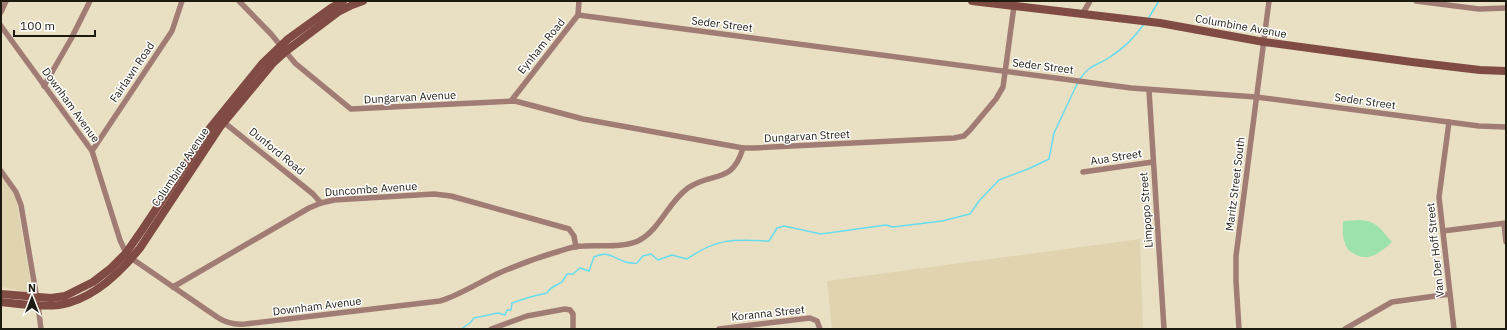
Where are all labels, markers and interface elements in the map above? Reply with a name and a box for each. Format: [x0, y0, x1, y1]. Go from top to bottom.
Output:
street label: Columbine Avenue [1194, 11, 1288, 41]
scale bar [14, 12, 95, 38]
street label: Seder Street [691, 13, 754, 35]
street label: Eynham Road [514, 15, 568, 77]
text: 100 m [20, 18, 55, 33]
street label: Fairlawn Road [107, 39, 157, 105]
street label: Seder Street [1012, 55, 1075, 77]
street label: Downham Avenue [39, 65, 103, 145]
street label: Dungarvan Avenue [363, 88, 457, 106]
street label: Seder Street [1333, 90, 1397, 112]
street label: Dunford Road [246, 124, 308, 178]
street label: Columbine Avenue [148, 125, 212, 209]
street label: Dungarvan Street [764, 127, 850, 145]
street label: Maritz Street South [1222, 136, 1248, 232]
street label: Aua Street [1089, 146, 1143, 168]
street label: Limpopo Street [1136, 172, 1156, 248]
street label: Duncombe Avenue [324, 179, 418, 199]
street label: Van Der Hoff Street [1423, 202, 1447, 298]
north arrow [12, 278, 52, 318]
text: N [28, 281, 36, 295]
street label: Downham Avenue [272, 294, 362, 318]
street label: Koranna Street [731, 302, 806, 324]

